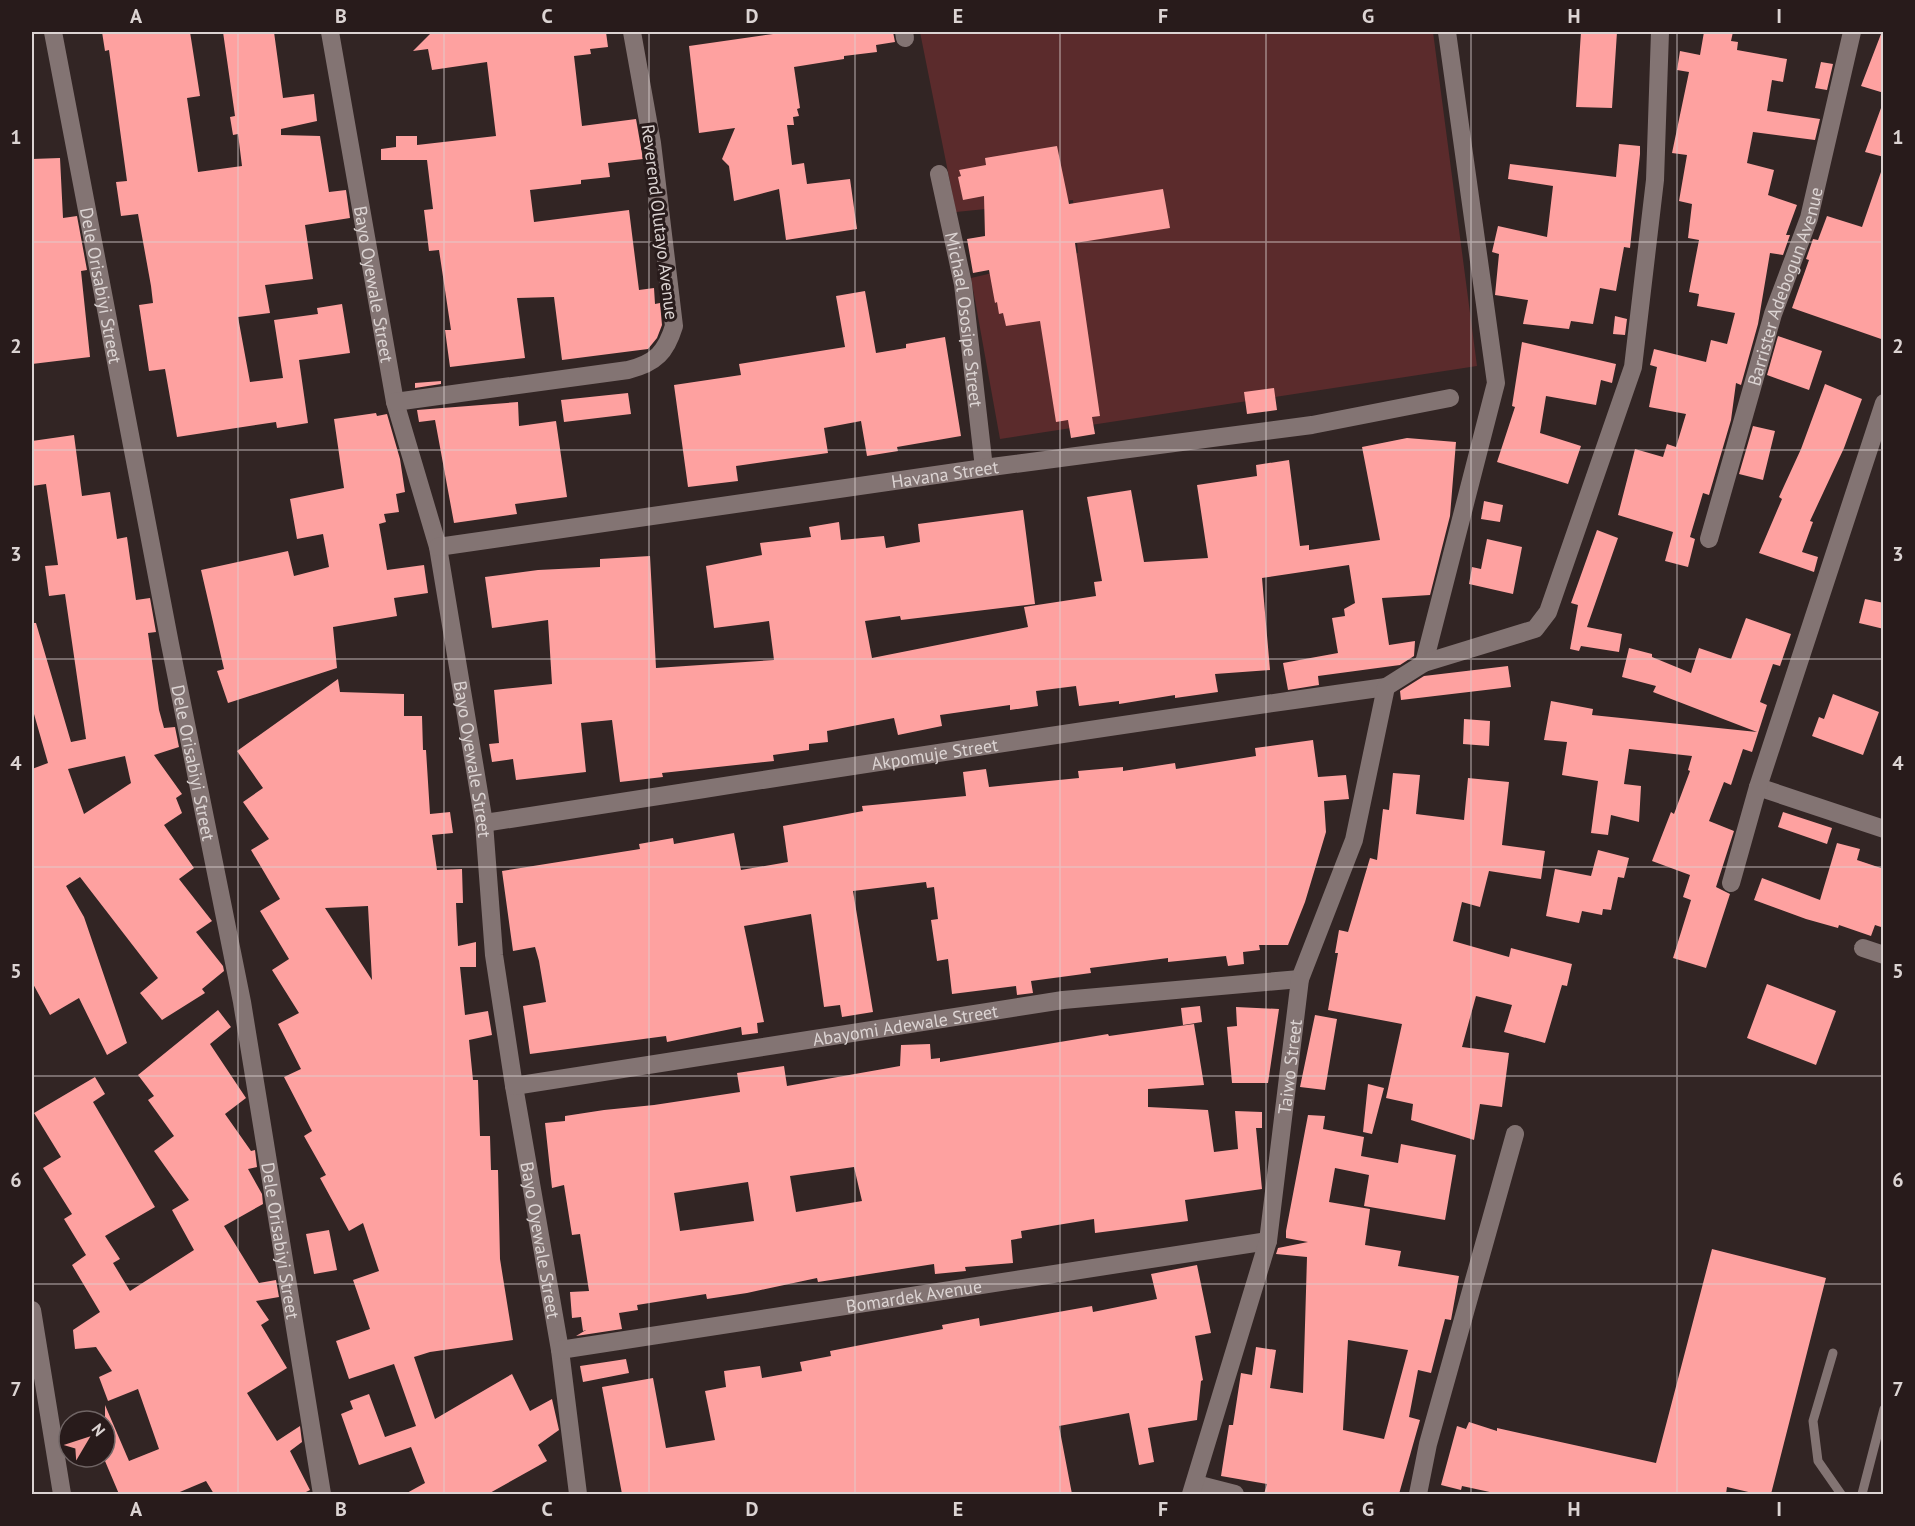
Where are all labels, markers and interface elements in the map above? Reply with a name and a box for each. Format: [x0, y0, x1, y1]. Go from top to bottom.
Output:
text: A [130, 3, 143, 29]
text: B [335, 3, 347, 29]
text: C [541, 3, 553, 29]
text: D [746, 3, 759, 29]
text: E [953, 3, 963, 29]
text: F [1158, 3, 1168, 29]
text: G [1362, 3, 1374, 29]
text: H [1567, 3, 1581, 29]
text: I [1776, 3, 1782, 29]
street label: Reverend Olutayo Avenue [637, 123, 683, 321]
text: 1 [10, 124, 22, 150]
text: 1 [1892, 124, 1904, 150]
street label: Barrister Adebogun Avenue [1742, 185, 1827, 388]
street label: Bayo Oyewale Street [349, 204, 399, 364]
street label: Dele Orisabiyi Street [75, 205, 128, 365]
street label: Michael Ososipe Street [940, 230, 988, 408]
text: 2 [10, 333, 22, 359]
text: 2 [1892, 333, 1904, 359]
street label: Havana Street [889, 455, 1000, 493]
text: 3 [10, 541, 22, 567]
text: 3 [1892, 541, 1904, 567]
street label: Bayo Oyewale Street [449, 679, 497, 838]
street label: Dele Orisabiyi Street [167, 683, 221, 843]
street label: Akpomuje Street [870, 732, 999, 774]
text: 4 [10, 750, 22, 776]
text: 4 [1892, 750, 1904, 776]
text: 5 [10, 958, 22, 984]
text: 5 [1892, 958, 1904, 984]
street label: Abayomi Adewale Street [811, 999, 1000, 1051]
street label: Taiwo Street [1272, 1018, 1306, 1115]
street label: Bayo Oyewale Street [516, 1160, 566, 1320]
street label: Dele Orisabiyi Street [257, 1161, 305, 1321]
text: 6 [10, 1167, 22, 1193]
text: 6 [1892, 1167, 1904, 1193]
street label: Bomardek Avenue [844, 1274, 983, 1317]
text: 7 [10, 1376, 22, 1402]
text: 7 [1892, 1376, 1904, 1402]
north arrow [57, 1409, 117, 1469]
text: N [88, 1419, 110, 1440]
text: A [130, 1496, 143, 1522]
text: B [335, 1496, 347, 1522]
text: C [541, 1496, 553, 1522]
text: D [746, 1496, 759, 1522]
text: E [953, 1496, 963, 1522]
text: F [1158, 1496, 1168, 1522]
text: G [1362, 1496, 1374, 1522]
text: H [1567, 1496, 1581, 1522]
text: I [1776, 1496, 1782, 1522]

